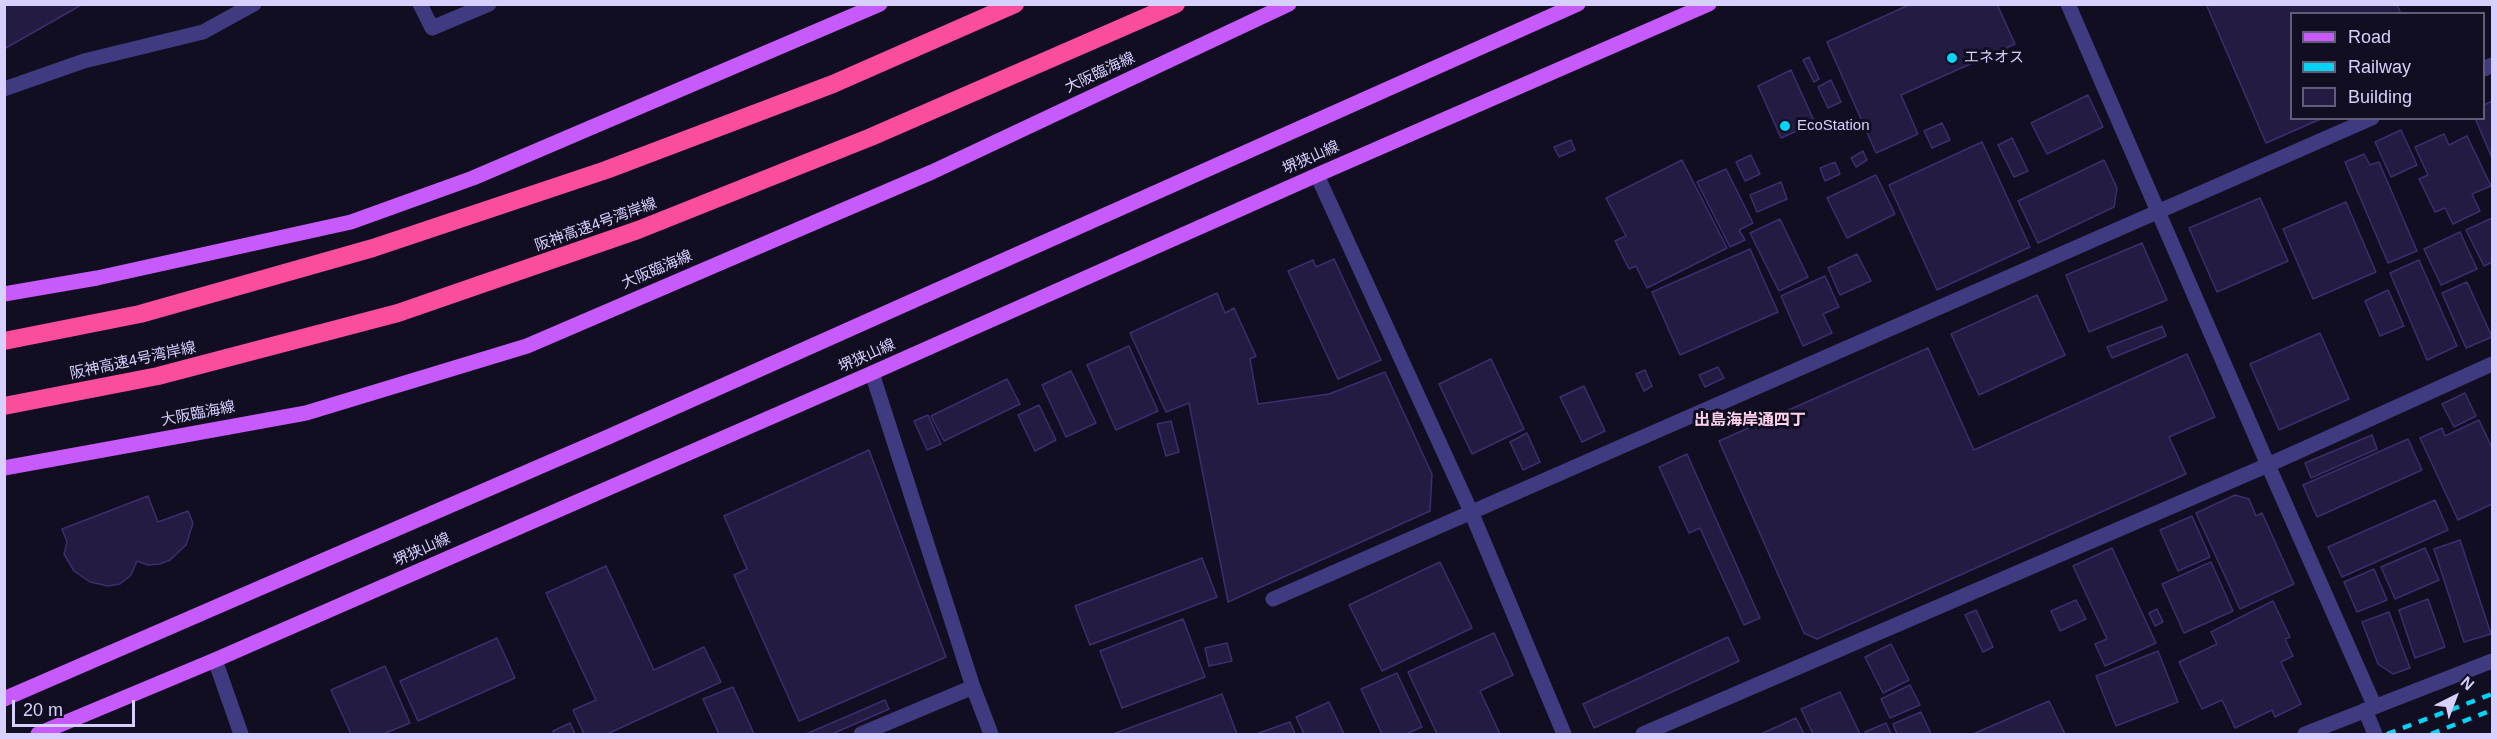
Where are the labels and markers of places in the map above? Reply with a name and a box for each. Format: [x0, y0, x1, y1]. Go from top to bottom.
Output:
place label: エネオス [1964, 49, 2024, 67]
marker: エネオス [1945, 51, 1959, 65]
place label: EcoStation [1797, 117, 1870, 135]
marker: EcoStation [1778, 119, 1792, 133]

